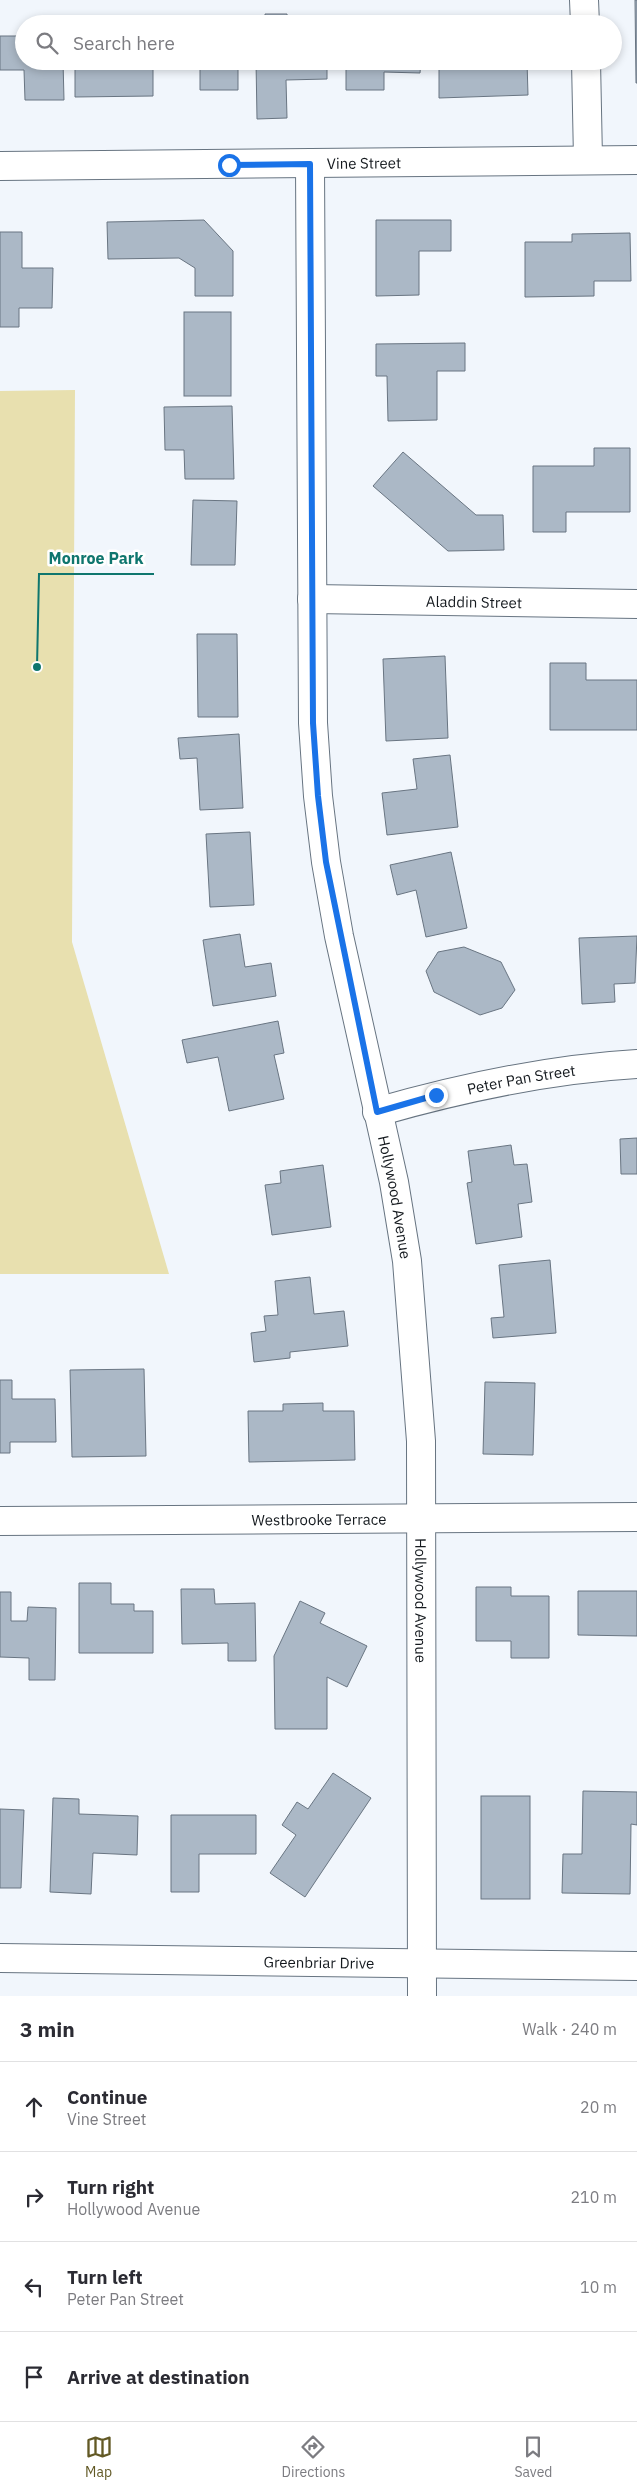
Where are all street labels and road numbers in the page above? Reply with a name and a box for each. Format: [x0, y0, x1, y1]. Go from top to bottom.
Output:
street label: Vine Street [327, 153, 401, 172]
street label: Aladdin Street [426, 591, 522, 612]
street label: Peter Pan Street [465, 1060, 576, 1098]
street label: Hollywood Avenue [374, 1134, 416, 1260]
street label: Westbrooke Terrace [252, 1509, 386, 1529]
street label: Hollywood Avenue [412, 1538, 431, 1663]
street label: Greenbriar Drive [263, 1952, 375, 1972]

